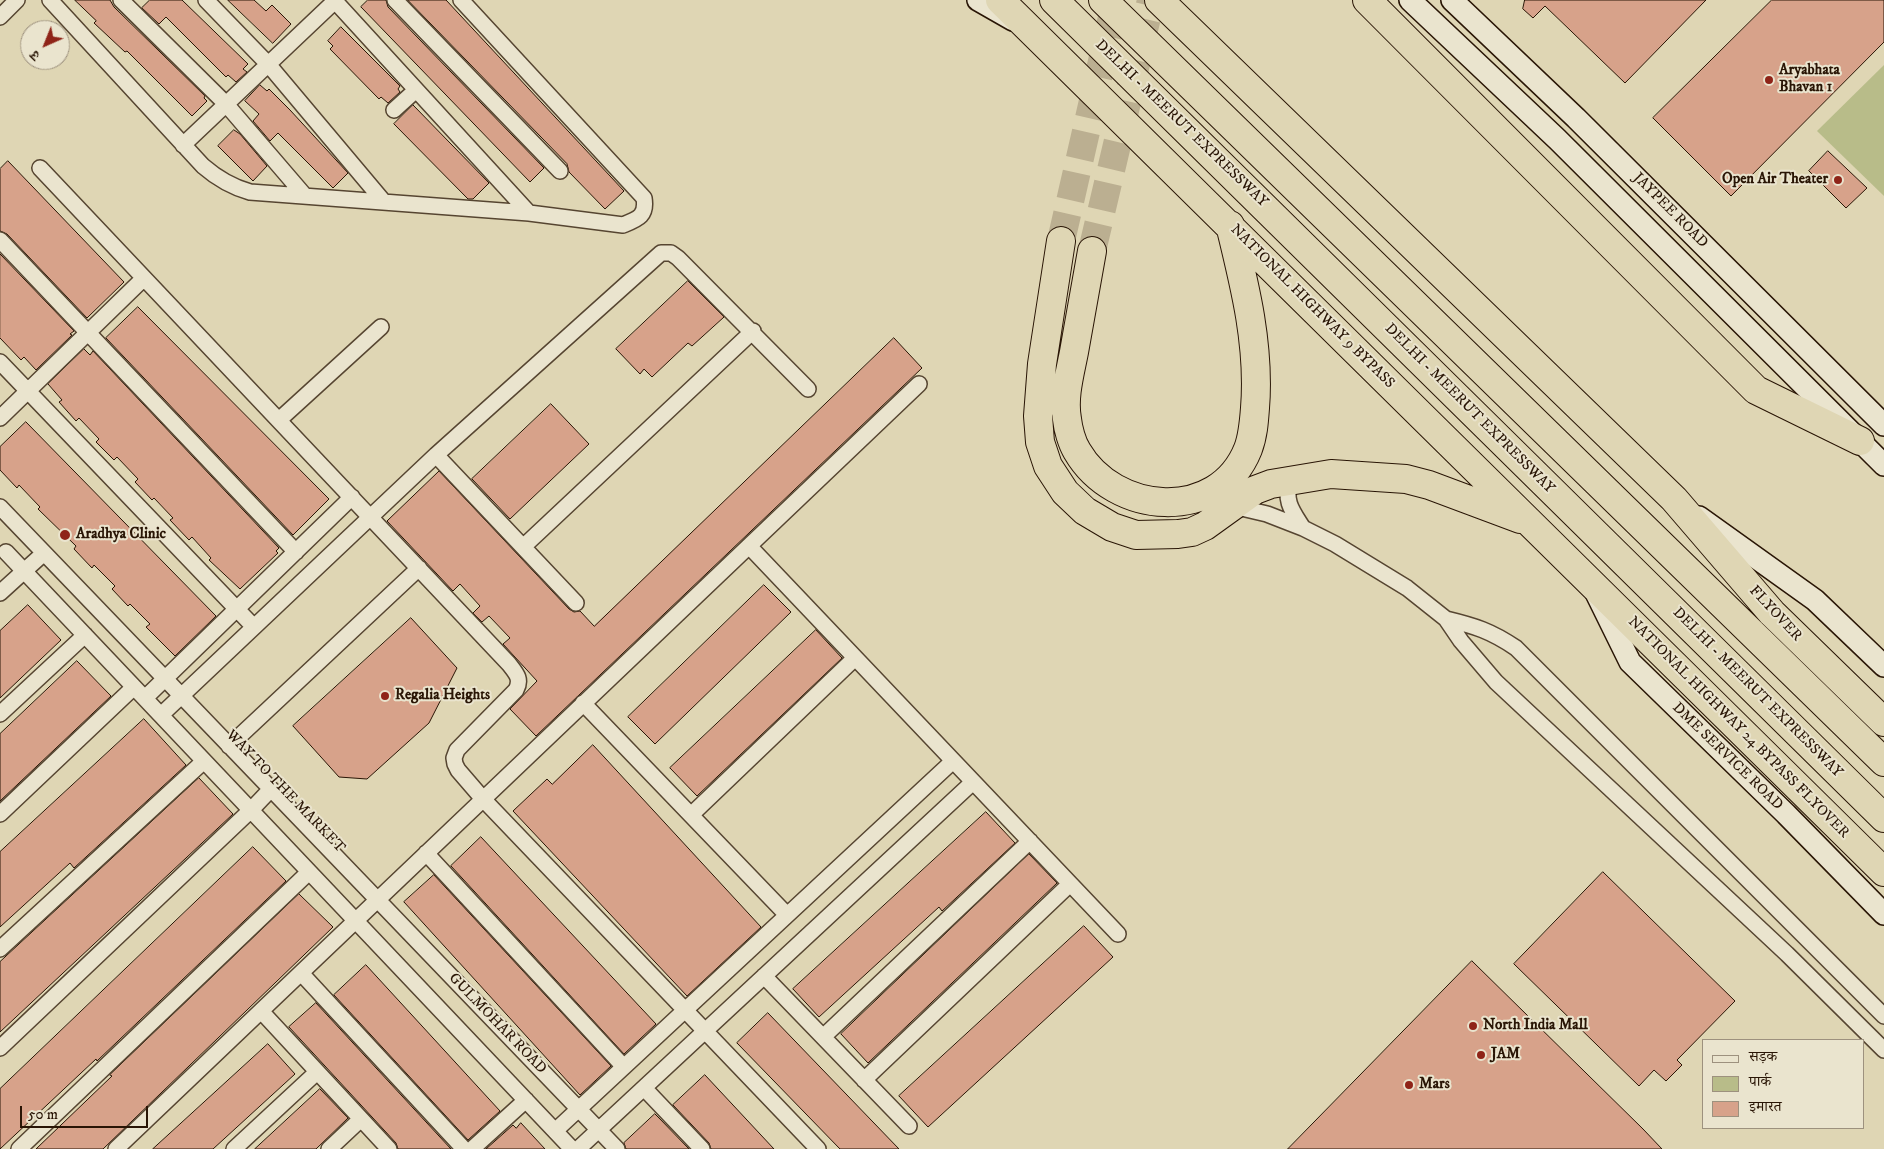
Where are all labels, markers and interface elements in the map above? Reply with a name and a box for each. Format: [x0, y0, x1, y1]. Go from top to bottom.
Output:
north arrow [20, 20, 70, 70]
street label: DELHI - MEERUT EXPRESSWAY [1091, 37, 1271, 211]
text: उ [26, 46, 44, 64]
place label: Aryabhata Bhavan 1 [1779, 62, 1840, 97]
marker: Aryabhata Bhavan 1 [1763, 74, 1775, 86]
street label: JAYPEE ROAD [1629, 170, 1711, 252]
place label: Open Air Theater [1722, 171, 1828, 189]
marker: Open Air Theater [1832, 174, 1844, 186]
street label: NATIONAL HIGHWAY 9 BYPASS [1226, 221, 1398, 393]
street label: DELHI - MEERUT EXPRESSWAY [1380, 320, 1558, 498]
place label: Aradhya Clinic [76, 526, 166, 544]
marker: Aradhya Clinic [58, 528, 72, 542]
street label: FLYOVER [1745, 583, 1805, 645]
street label: DELHI - MEERUT EXPRESSWAY [1668, 604, 1846, 782]
street label: NATIONAL HIGHWAY 24 BYPASS FLYOVER [1624, 614, 1852, 842]
place label: Regalia Heights [395, 687, 490, 705]
marker: Regalia Heights [379, 690, 391, 702]
street label: DME SERVICE ROAD [1668, 699, 1786, 815]
street label: WAY TO THE MARKET [222, 727, 348, 857]
street label: GULMOHAR ROAD [444, 970, 550, 1078]
place label: North India Mall [1483, 1017, 1588, 1035]
marker: North India Mall [1467, 1020, 1479, 1032]
legend [1702, 1039, 1864, 1129]
place label: JAM [1491, 1046, 1520, 1064]
text: सड़क [1749, 1047, 1777, 1066]
marker: JAM [1475, 1049, 1487, 1061]
text: पार्क [1749, 1072, 1771, 1091]
place label: Mars [1419, 1076, 1450, 1094]
marker: Mars [1403, 1079, 1415, 1091]
scale bar [22, 1096, 150, 1128]
text: इमारत [1749, 1097, 1782, 1116]
text: 50 m [28, 1105, 58, 1124]

